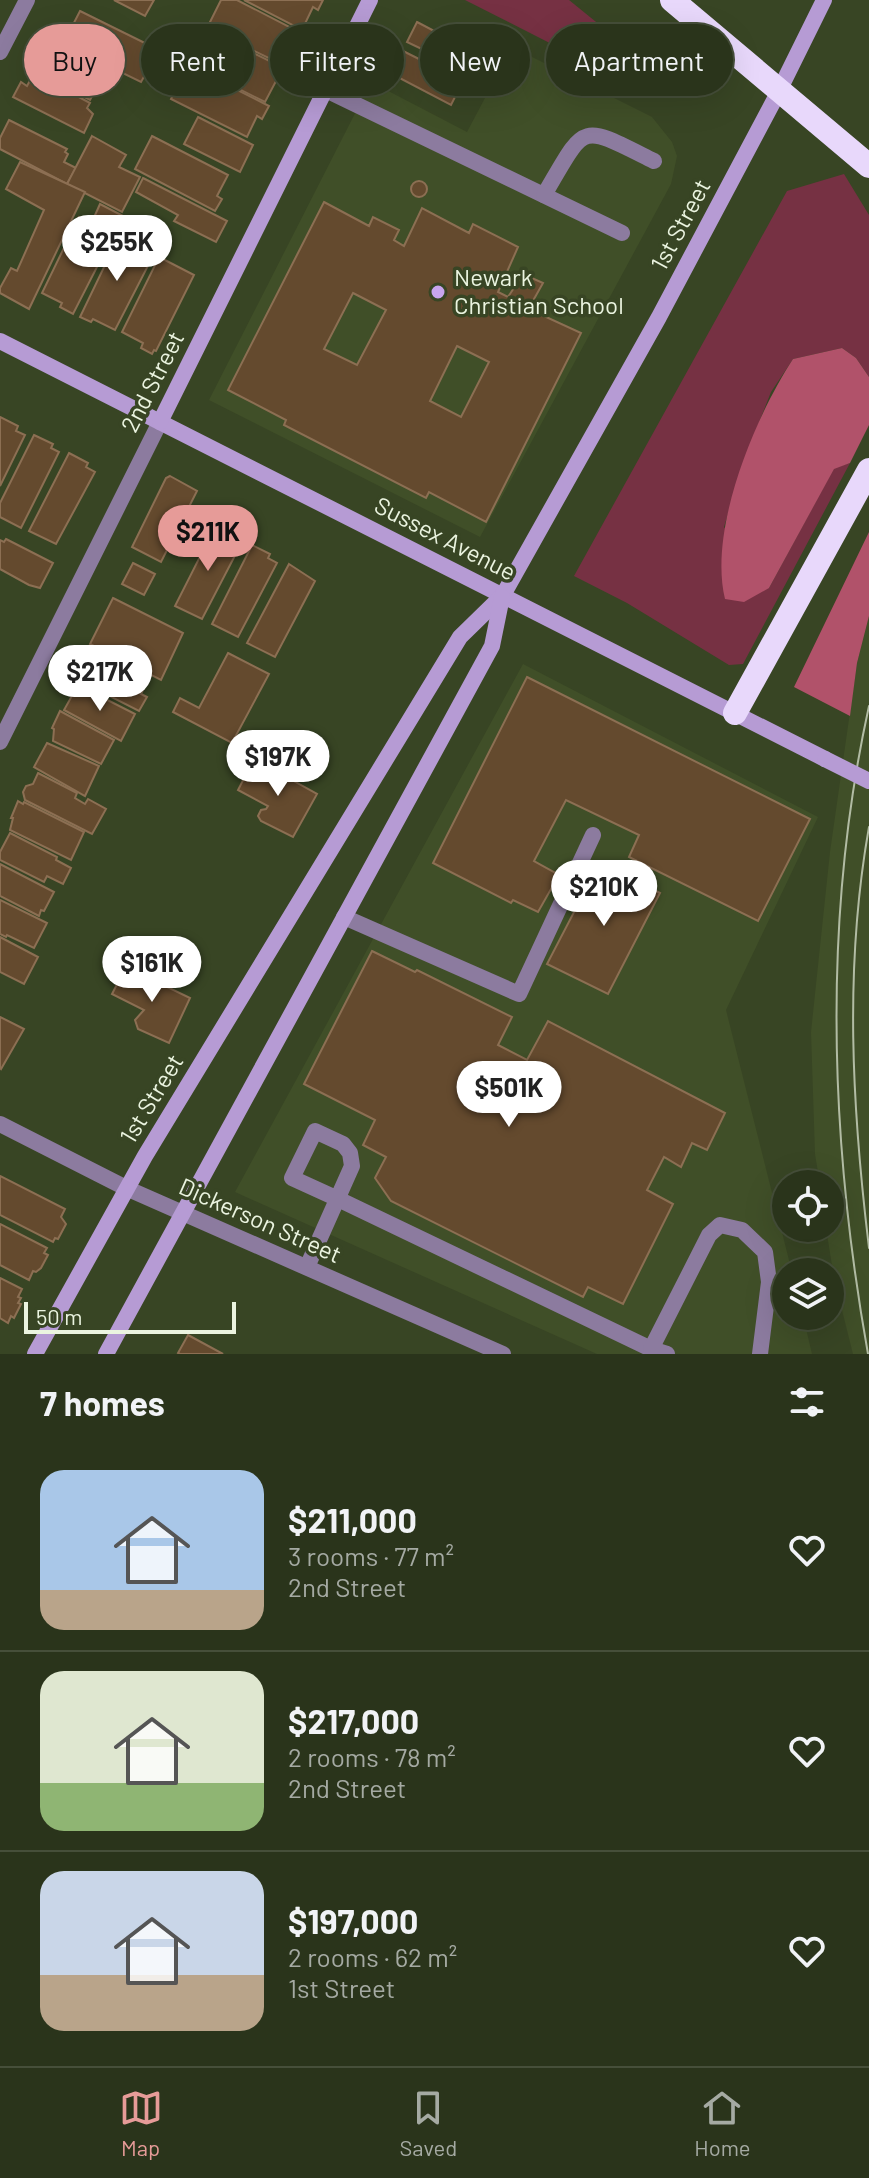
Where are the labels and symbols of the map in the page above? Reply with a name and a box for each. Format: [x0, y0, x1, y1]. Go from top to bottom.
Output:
street label: 1st Street [644, 174, 716, 275]
pin: $255K [61, 215, 173, 283]
place label: Newark Christian School [454, 262, 624, 319]
marker: Newark Christian School [429, 283, 447, 301]
street label: 2nd Street [114, 326, 189, 436]
street label: Sussex Avenue [370, 490, 521, 586]
pin: $211K [152, 505, 264, 573]
pin: $217K [44, 645, 156, 713]
pin: $197K [222, 730, 334, 798]
pin: $210K [548, 860, 660, 928]
pin: $161K [96, 936, 208, 1004]
street label: 1st Street [113, 1048, 189, 1148]
pin: $501K [453, 1061, 565, 1129]
street label: Dickerson Street [175, 1171, 346, 1268]
scale bar [24, 1298, 236, 1334]

